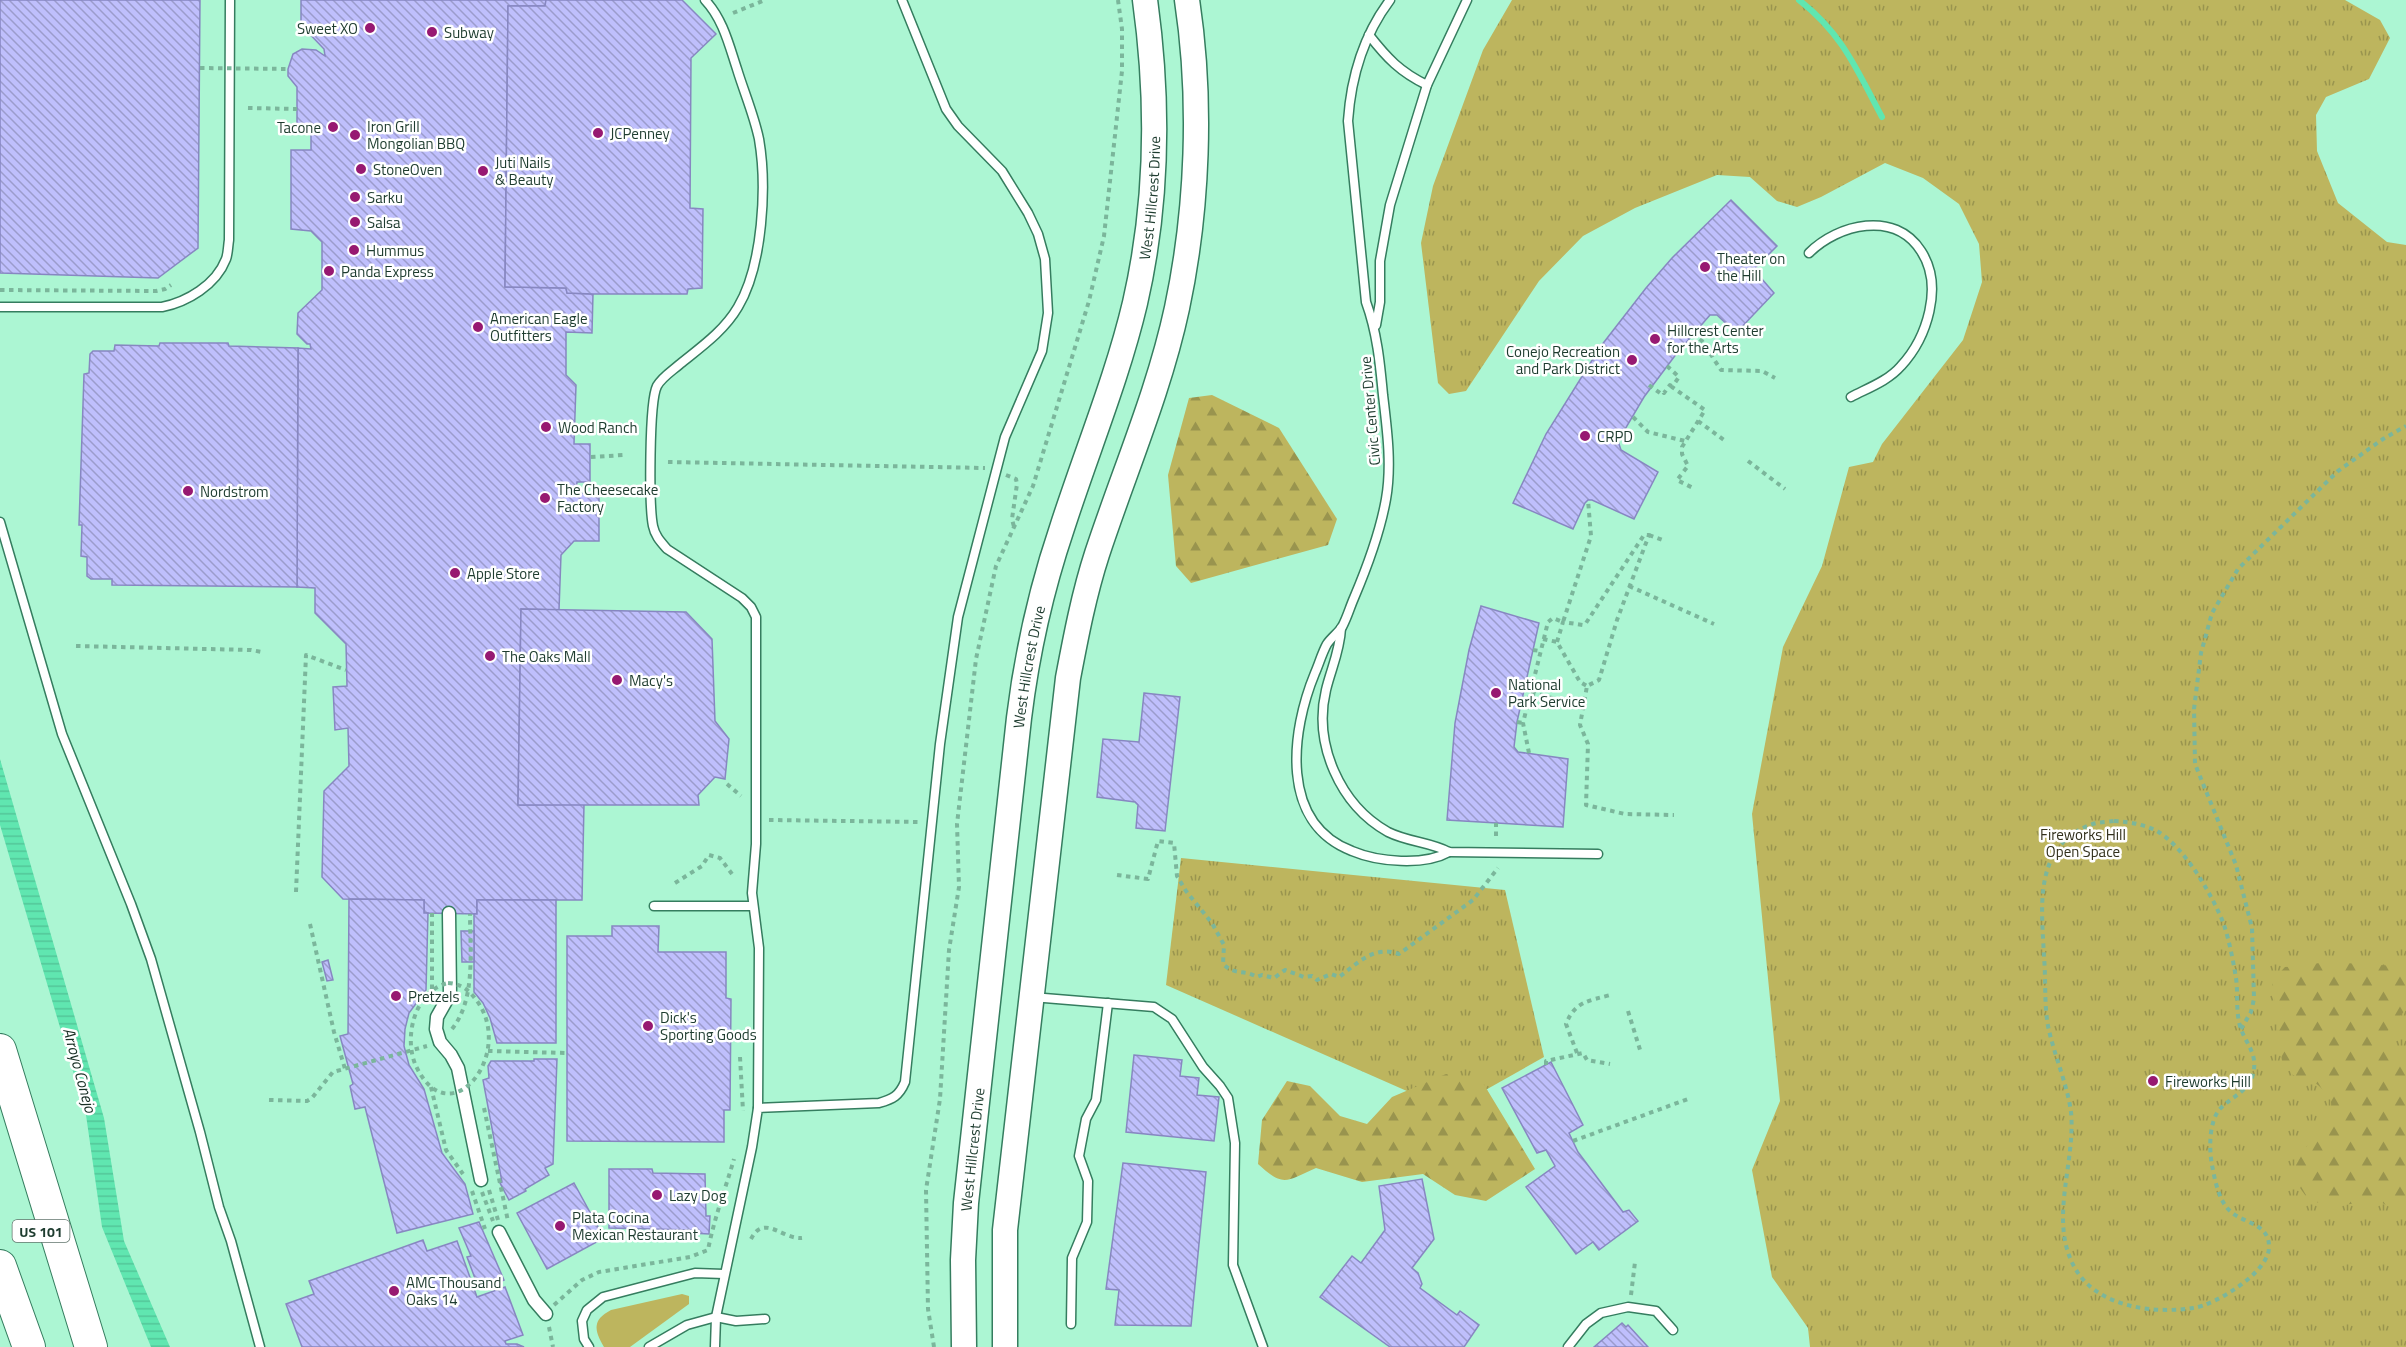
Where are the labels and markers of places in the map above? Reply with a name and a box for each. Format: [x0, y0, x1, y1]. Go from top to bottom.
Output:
place label: Sweet XO [297, 17, 358, 40]
marker: Sweet XO [363, 21, 377, 35]
place label: Subway [444, 21, 494, 44]
marker: Subway [425, 25, 439, 39]
place label: Iron Grill Mongolian BBQ [367, 115, 465, 155]
place label: Tacone [277, 116, 321, 139]
marker: Tacone [326, 120, 340, 134]
place label: JCPenney [610, 122, 670, 145]
marker: JCPenney [591, 126, 605, 140]
marker: Iron Grill Mongolian BBQ [348, 128, 362, 142]
place label: Juti Nails & Beauty [495, 151, 553, 191]
place label: StoneOven [373, 158, 442, 181]
marker: StoneOven [354, 162, 368, 176]
marker: Juti Nails & Beauty [476, 164, 490, 178]
place label: Sarku [367, 186, 403, 209]
marker: Sarku [348, 190, 362, 204]
place label: Salsa [367, 211, 401, 234]
marker: Salsa [348, 215, 362, 229]
place label: Hummus [366, 239, 424, 262]
marker: Hummus [347, 243, 361, 257]
place label: Theater on the Hill [1717, 247, 1785, 287]
place label: Panda Express [341, 260, 434, 283]
marker: Theater on the Hill [1698, 260, 1712, 274]
marker: Panda Express [322, 264, 336, 278]
place label: American Eagle Outfitters [490, 307, 588, 347]
place label: Hillcrest Center for the Arts [1667, 319, 1764, 359]
marker: American Eagle Outfitters [471, 320, 485, 334]
marker: Hillcrest Center for the Arts [1648, 332, 1662, 346]
place label: Conejo Recreation and Park District [1506, 340, 1621, 380]
marker: Conejo Recreation and Park District [1625, 353, 1639, 367]
place label: Wood Ranch [558, 416, 637, 439]
marker: Wood Ranch [539, 420, 553, 434]
place label: CRPD [1597, 425, 1633, 448]
marker: CRPD [1578, 429, 1592, 443]
place label: The Cheesecake Factory [557, 478, 658, 518]
place label: Nordstrom [200, 480, 269, 503]
marker: Nordstrom [181, 484, 195, 498]
marker: The Cheesecake Factory [538, 491, 552, 505]
place label: Apple Store [467, 562, 540, 585]
marker: Apple Store [448, 566, 462, 580]
place label: The Oaks Mall [502, 645, 591, 668]
marker: The Oaks Mall [483, 649, 497, 663]
place label: Macy's [629, 669, 673, 692]
marker: Macy's [610, 673, 624, 687]
place label: National Park Service [1508, 673, 1585, 713]
marker: National Park Service [1489, 686, 1503, 700]
place label: Pretzels [408, 985, 460, 1008]
marker: Pretzels [389, 989, 403, 1003]
place label: Dick's Sporting Goods [660, 1006, 757, 1046]
marker: Dick's Sporting Goods [641, 1019, 655, 1033]
place label: Fireworks Hill [2165, 1070, 2251, 1093]
marker: Fireworks Hill [2146, 1074, 2160, 1088]
place label: Lazy Dog [669, 1184, 727, 1207]
marker: Lazy Dog [650, 1188, 664, 1202]
place label: Plata Cocina Mexican Restaurant [572, 1206, 699, 1246]
marker: Plata Cocina Mexican Restaurant [553, 1219, 567, 1233]
place label: AMC Thousand Oaks 14 [406, 1271, 501, 1311]
marker: AMC Thousand Oaks 14 [387, 1284, 401, 1298]

